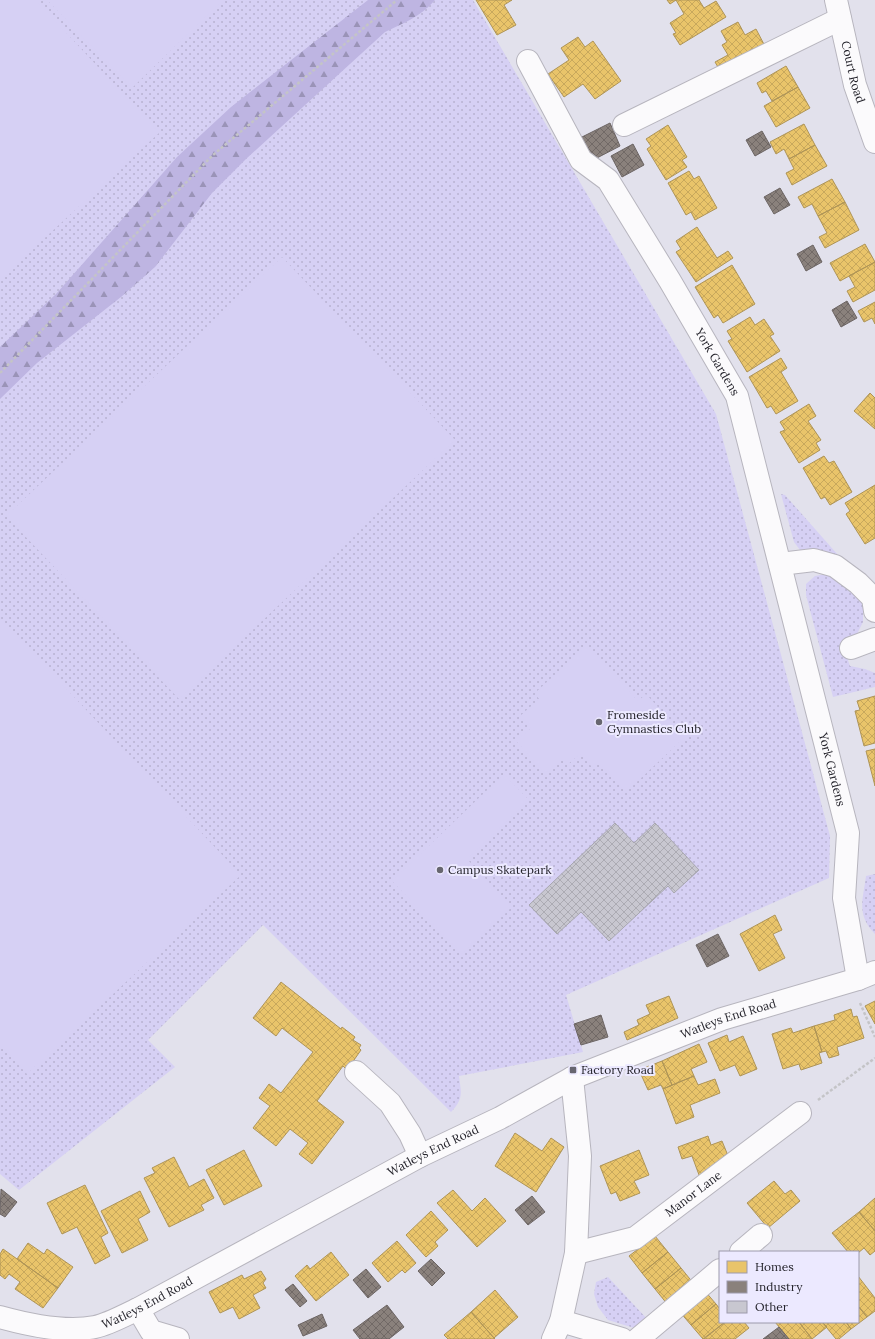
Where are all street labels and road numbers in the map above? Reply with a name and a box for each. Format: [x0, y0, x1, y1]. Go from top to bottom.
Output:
street label: Court Road [838, 39, 869, 105]
street label: York Gardens [692, 324, 743, 398]
street label: York Gardens [816, 730, 849, 808]
street label: Watleys End Road [678, 996, 778, 1042]
street label: Watleys End Road [385, 1121, 481, 1179]
street label: Manor Lane [662, 1167, 725, 1220]
street label: Watleys End Road [99, 1273, 195, 1332]

